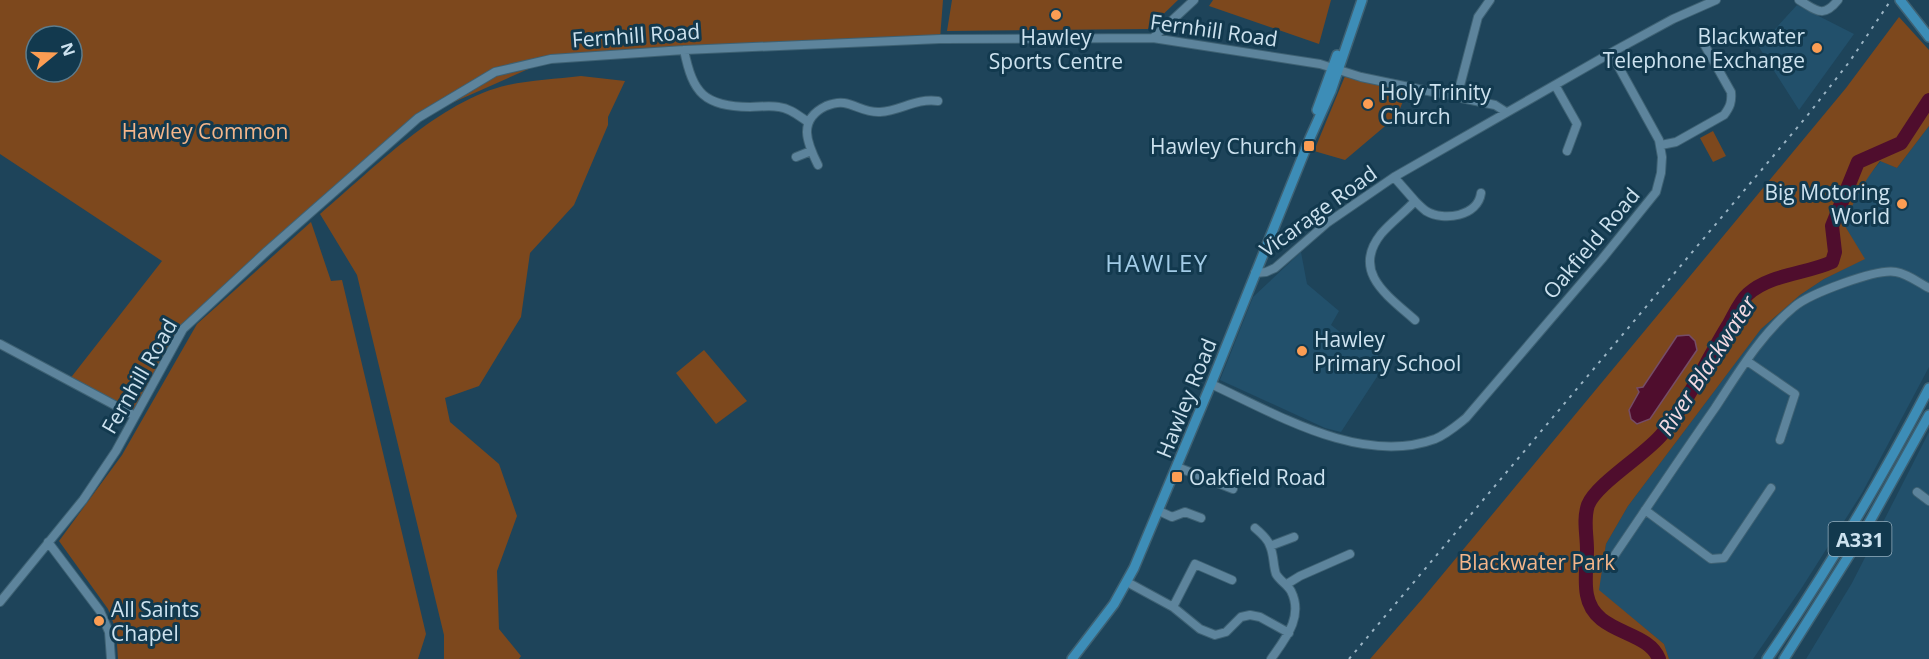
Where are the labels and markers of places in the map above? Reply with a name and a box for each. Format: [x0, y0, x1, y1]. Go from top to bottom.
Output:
marker: Hawley Sports Centre [1049, 8, 1063, 22]
place label: Blackwater Telephone Exchange [1603, 22, 1805, 74]
place label: Hawley Sports Centre [989, 23, 1123, 75]
marker: Blackwater Telephone Exchange [1810, 41, 1824, 55]
place label: Holy Trinity Church [1380, 78, 1492, 130]
marker: Holy Trinity Church [1361, 97, 1375, 111]
place label: Hawley Church [1150, 132, 1297, 160]
marker: Hawley Church [1302, 139, 1316, 153]
place label: Big Motoring World [1764, 178, 1890, 230]
marker: Big Motoring World [1895, 197, 1909, 211]
place label: Hawley Primary School [1314, 325, 1461, 377]
marker: Hawley Primary School [1295, 344, 1309, 358]
place label: Oakfield Road [1189, 463, 1326, 491]
marker: Oakfield Road [1170, 470, 1184, 484]
place label: All Saints Chapel [111, 595, 199, 647]
marker: All Saints Chapel [92, 614, 106, 628]

